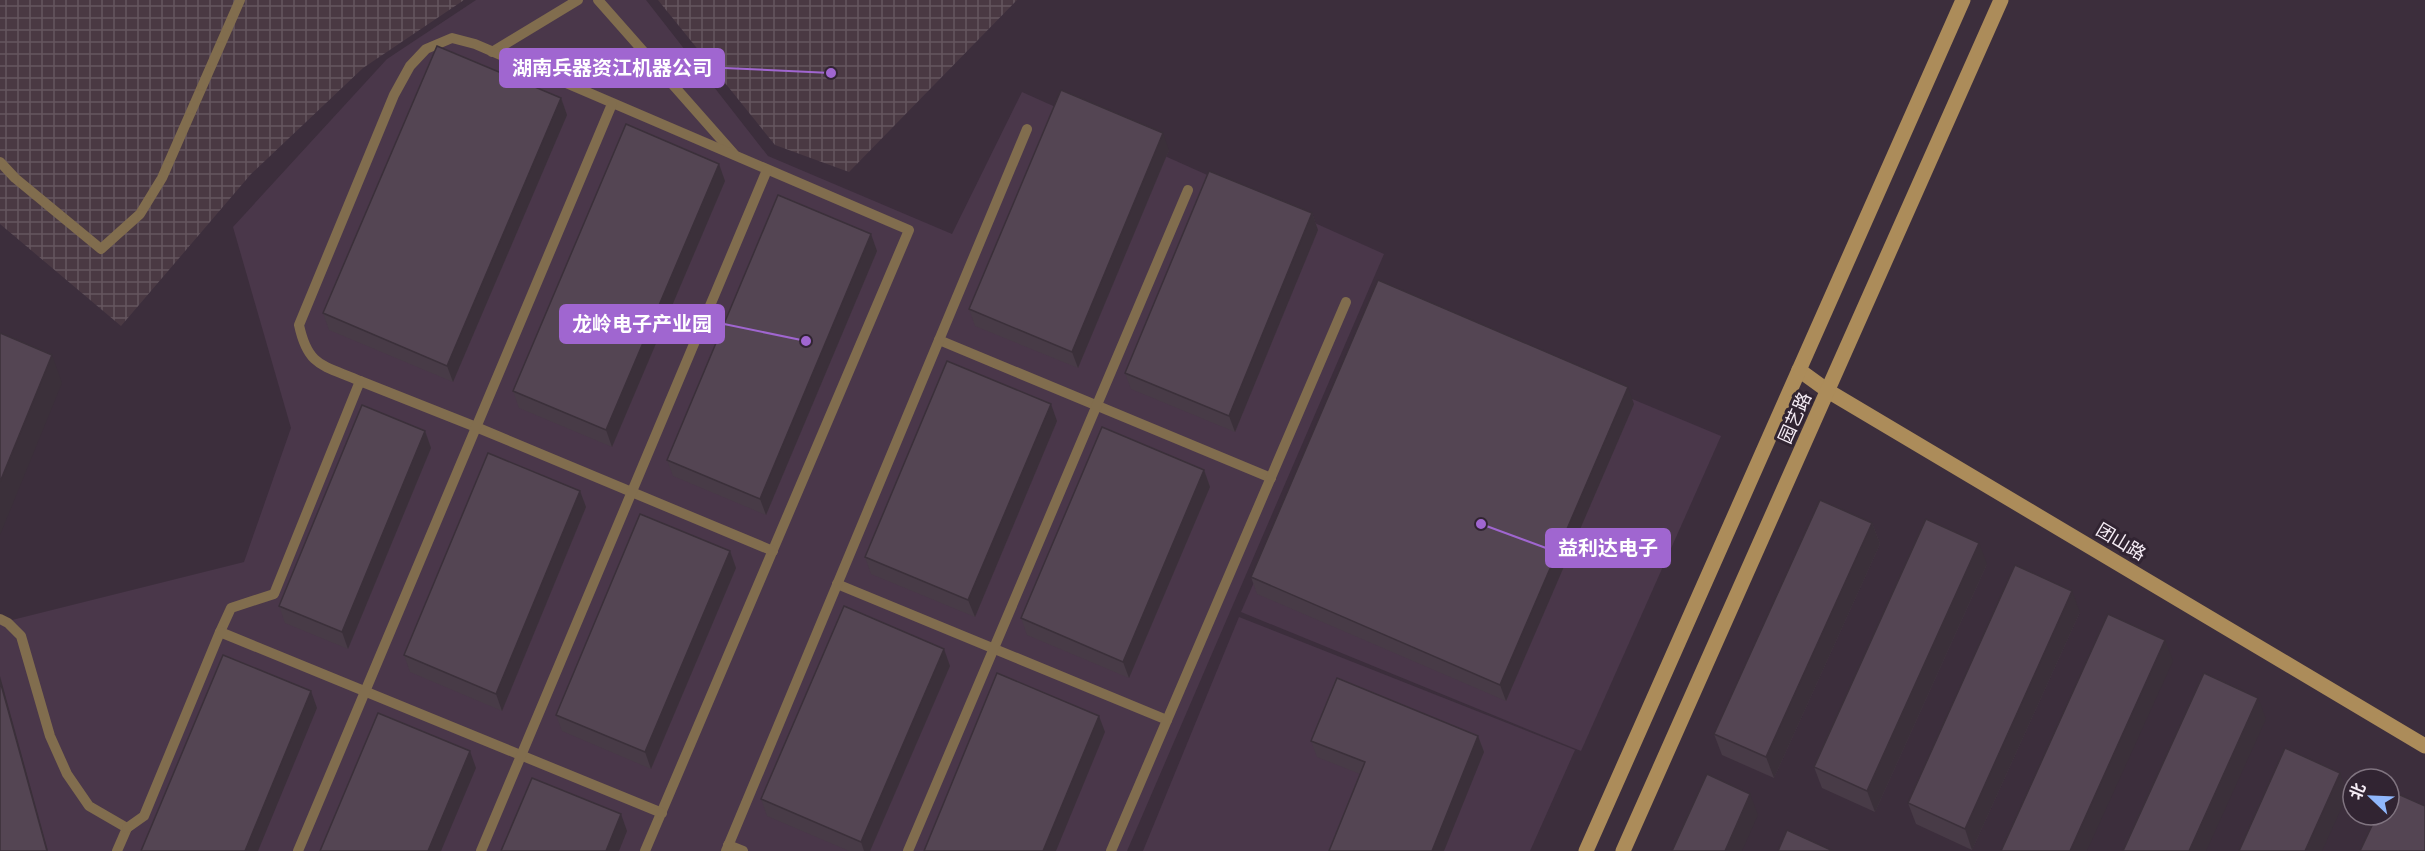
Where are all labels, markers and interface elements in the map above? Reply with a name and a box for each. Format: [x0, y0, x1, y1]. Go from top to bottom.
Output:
callout: 湖南兵器资江机器公司 [500, 49, 724, 87]
text: 湖南兵器资江机器公司 [512, 55, 712, 79]
callout: 龙岭电子产业园 [560, 305, 724, 343]
text: 龙岭电子产业园 [572, 311, 712, 335]
street label: 园艺路 [1773, 388, 1815, 447]
street label: 团山路 [2093, 518, 2150, 564]
callout: 益利达电子 [1546, 529, 1670, 567]
text: 益利达电子 [1558, 535, 1658, 559]
north arrow [2341, 767, 2401, 827]
text: 北 [2345, 780, 2370, 802]

